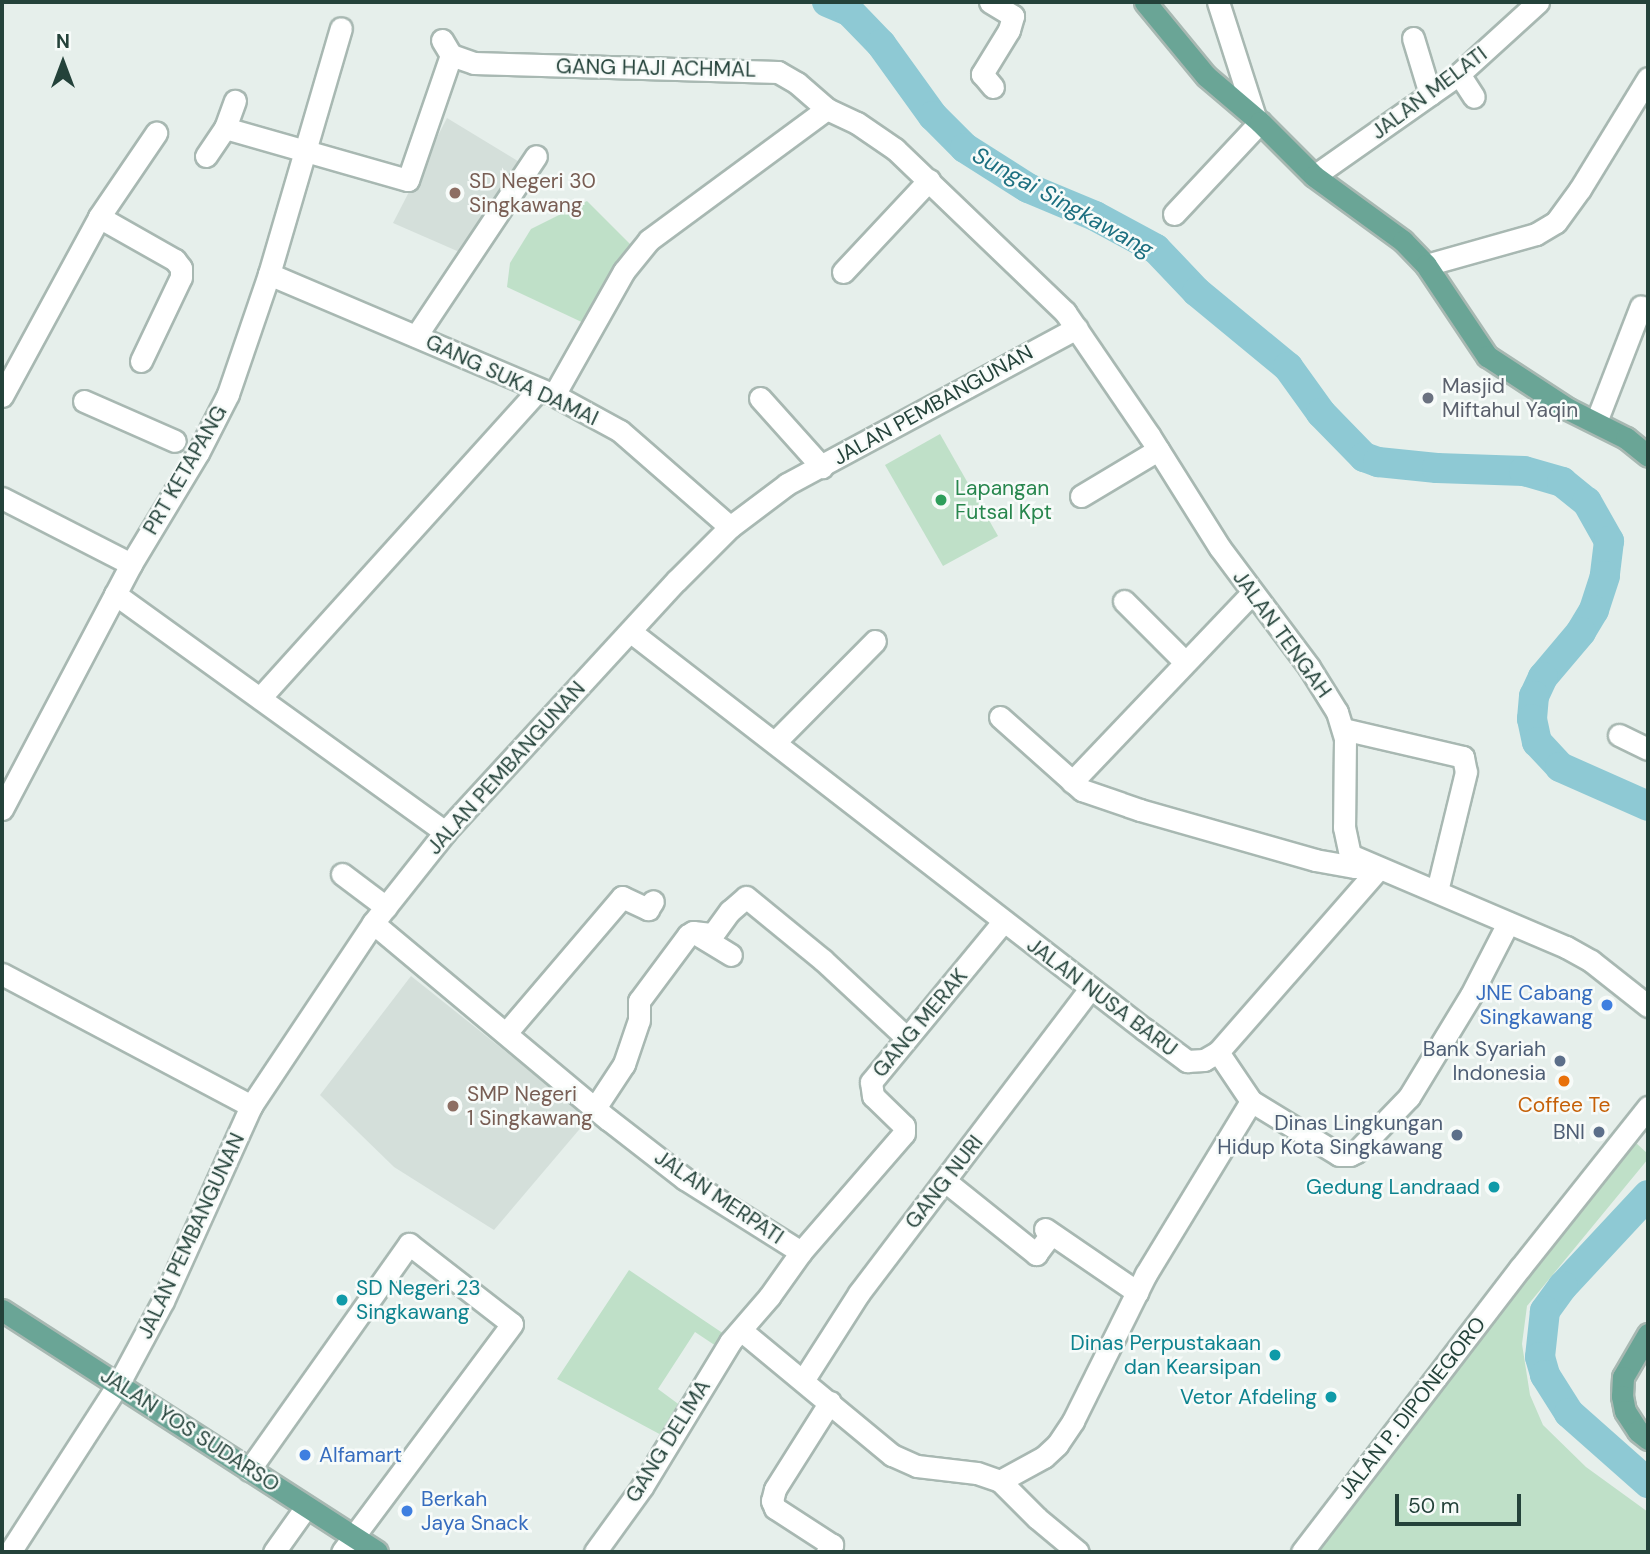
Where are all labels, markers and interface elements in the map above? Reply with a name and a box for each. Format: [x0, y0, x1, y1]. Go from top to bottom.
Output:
north arrow [28, 28, 98, 98]
text: N [56, 29, 70, 54]
street label: JALAN MELATI [1366, 41, 1492, 145]
street label: GANG HAJI ACHMAL [556, 54, 756, 82]
water label: Sungai Singkawang [968, 141, 1158, 263]
place label: SD Negeri 30 Singkawang [469, 168, 596, 218]
marker: SD Negeri 30 Singkawang [447, 185, 463, 201]
street label: GANG SUKA DAMAI [422, 329, 602, 431]
street label: JALAN PEMBANGUNAN [829, 340, 1037, 470]
place label: Masjid Miftahul Yaqin [1442, 373, 1578, 423]
marker: Masjid Miftahul Yaqin [1420, 390, 1436, 406]
street label: PRT KETAPANG [138, 401, 232, 539]
place label: Lapangan Futsal Kpt [955, 475, 1052, 525]
marker: Lapangan Futsal Kpt [933, 492, 949, 508]
street label: JALAN TENGAH [1227, 565, 1337, 703]
street label: JALAN PEMBANGUNAN [422, 676, 590, 860]
street label: JALAN NUSA BARU [1022, 932, 1182, 1062]
street label: GANG MERAK [867, 964, 973, 1082]
place label: JNE Cabang Singkawang [1476, 980, 1593, 1030]
marker: JNE Cabang Singkawang [1599, 997, 1615, 1013]
place label: Bank Syariah Indonesia [1423, 1036, 1546, 1086]
marker: Bank Syariah Indonesia [1552, 1053, 1568, 1069]
marker: Coffee Te [1556, 1073, 1572, 1089]
place label: SMP Negeri 1 Singkawang [467, 1081, 593, 1131]
place label: Coffee Te [1518, 1092, 1610, 1118]
marker: SMP Negeri 1 Singkawang [445, 1098, 461, 1114]
place label: Dinas Lingkungan Hidup Kota Singkawang [1217, 1110, 1443, 1160]
place label: BNI [1553, 1119, 1585, 1145]
marker: BNI [1591, 1124, 1607, 1140]
marker: Dinas Lingkungan Hidup Kota Singkawang [1449, 1127, 1465, 1143]
street label: JALAN PEMBANGUNAN [132, 1129, 250, 1343]
street label: GANG NURI [900, 1130, 988, 1234]
street label: JALAN MERPATI [650, 1145, 788, 1249]
place label: Gedung Landraad [1306, 1174, 1480, 1200]
marker: Gedung Landraad [1486, 1179, 1502, 1195]
place label: SD Negeri 23 Singkawang [356, 1275, 481, 1325]
marker: SD Negeri 23 Singkawang [334, 1292, 350, 1308]
street label: JALAN P. DIPONEGORO [1333, 1312, 1491, 1504]
place label: Dinas Perpustakaan dan Kearsipan [1070, 1330, 1261, 1380]
marker: Dinas Perpustakaan dan Kearsipan [1267, 1347, 1283, 1363]
street label: JALAN YOS SUDARSO [96, 1363, 284, 1497]
street label: GANG DELIMA [620, 1375, 716, 1507]
place label: Vetor Afdeling [1180, 1384, 1317, 1410]
marker: Vetor Afdeling [1323, 1389, 1339, 1405]
place label: Alfamart [319, 1442, 402, 1468]
marker: Alfamart [297, 1447, 313, 1463]
scale bar [1398, 1480, 1524, 1524]
place label: Berkah Jaya Snack [421, 1486, 529, 1536]
text: 50 m [1408, 1492, 1459, 1520]
marker: Berkah Jaya Snack [399, 1503, 415, 1519]

